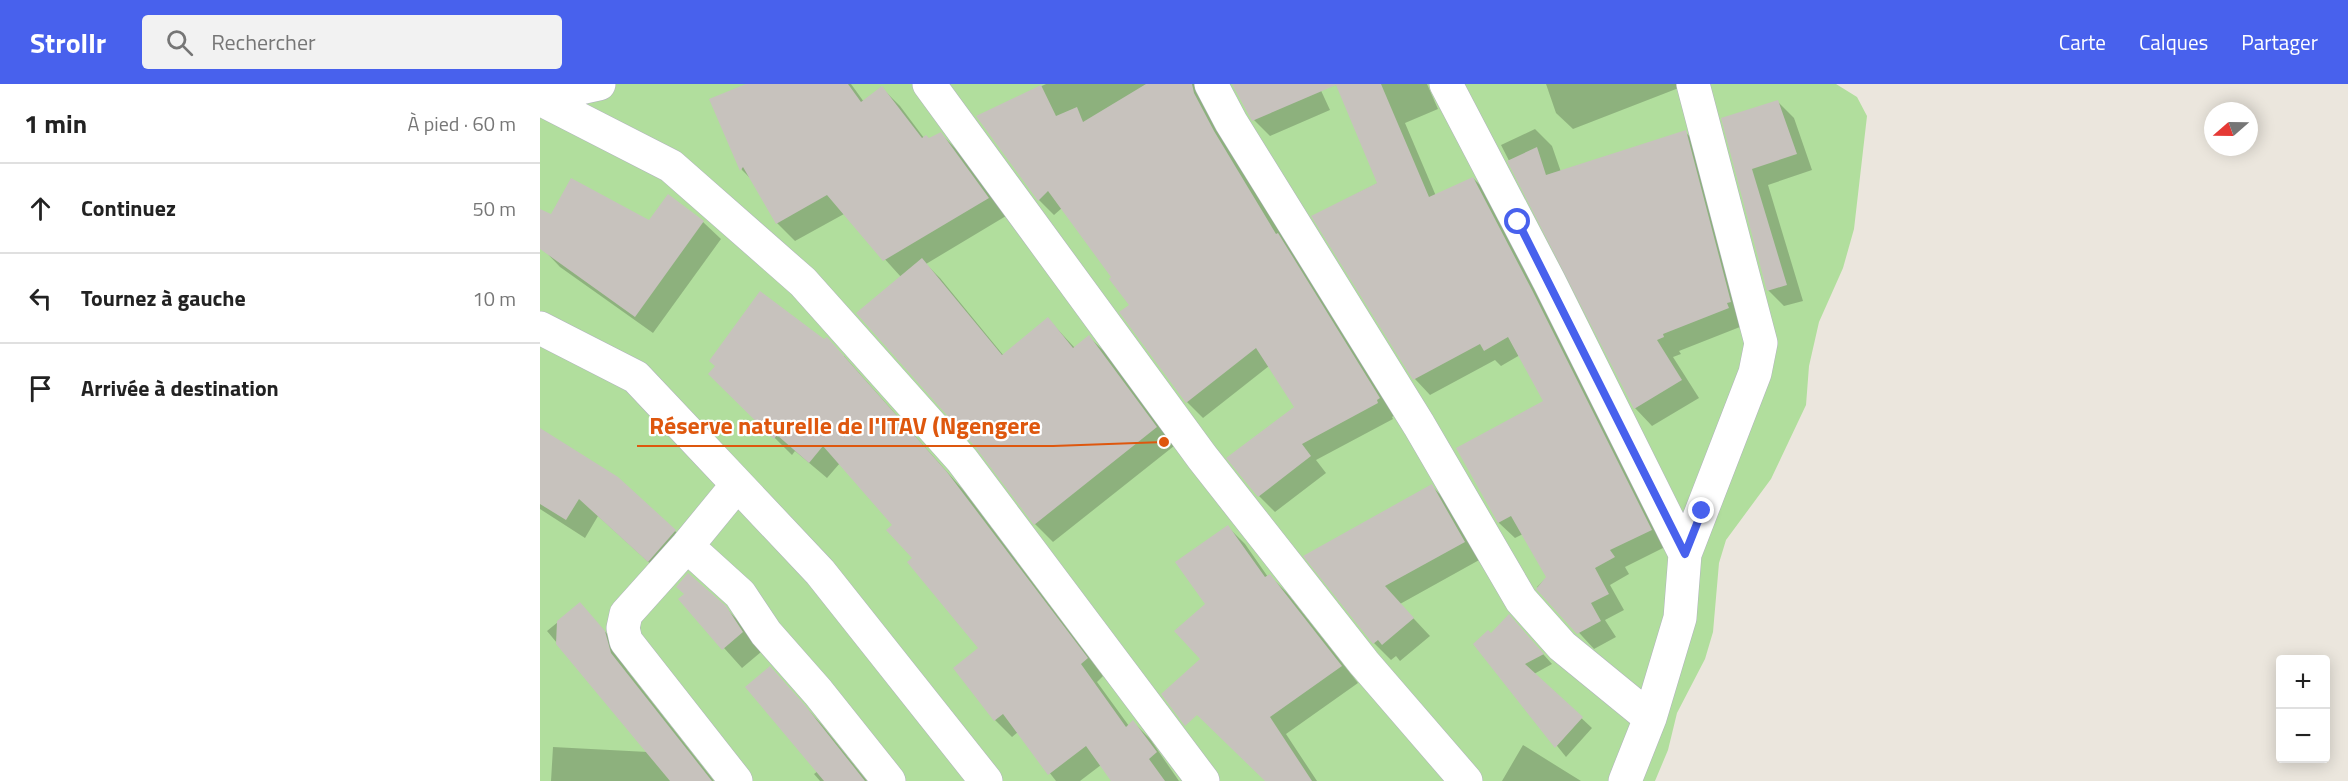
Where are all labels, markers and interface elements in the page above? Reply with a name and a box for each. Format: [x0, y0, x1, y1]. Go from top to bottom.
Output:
search box [142, 15, 562, 69]
text: Strollr [30, 21, 106, 64]
text: Rechercher [211, 25, 316, 59]
icon: search [163, 26, 196, 59]
text: Carte [2059, 26, 2106, 58]
text: Calques [2139, 26, 2208, 58]
text: Partager [2241, 26, 2318, 58]
north arrow [2204, 102, 2258, 156]
text: 1 min [24, 104, 87, 143]
text: À pied · 60 m [407, 108, 516, 139]
text: Continuez [81, 191, 176, 225]
icon: ahead [24, 192, 57, 225]
text: 50 m [472, 193, 516, 224]
route start [1504, 208, 1530, 234]
text: Tournez à gauche [81, 281, 246, 315]
icon: left [24, 282, 57, 315]
text: 10 m [472, 283, 516, 314]
text: Arrivée à destination [81, 371, 279, 405]
icon: arrive [24, 372, 57, 405]
callout: Réserve naturelle de l'ITAV (Ngengere [637, 404, 1053, 446]
text: Réserve naturelle de l'ITAV (Ngengere [649, 407, 1041, 443]
route end [1688, 497, 1714, 523]
map controls [2276, 655, 2330, 763]
button: + [2276, 655, 2330, 709]
button: − [2276, 709, 2330, 763]

